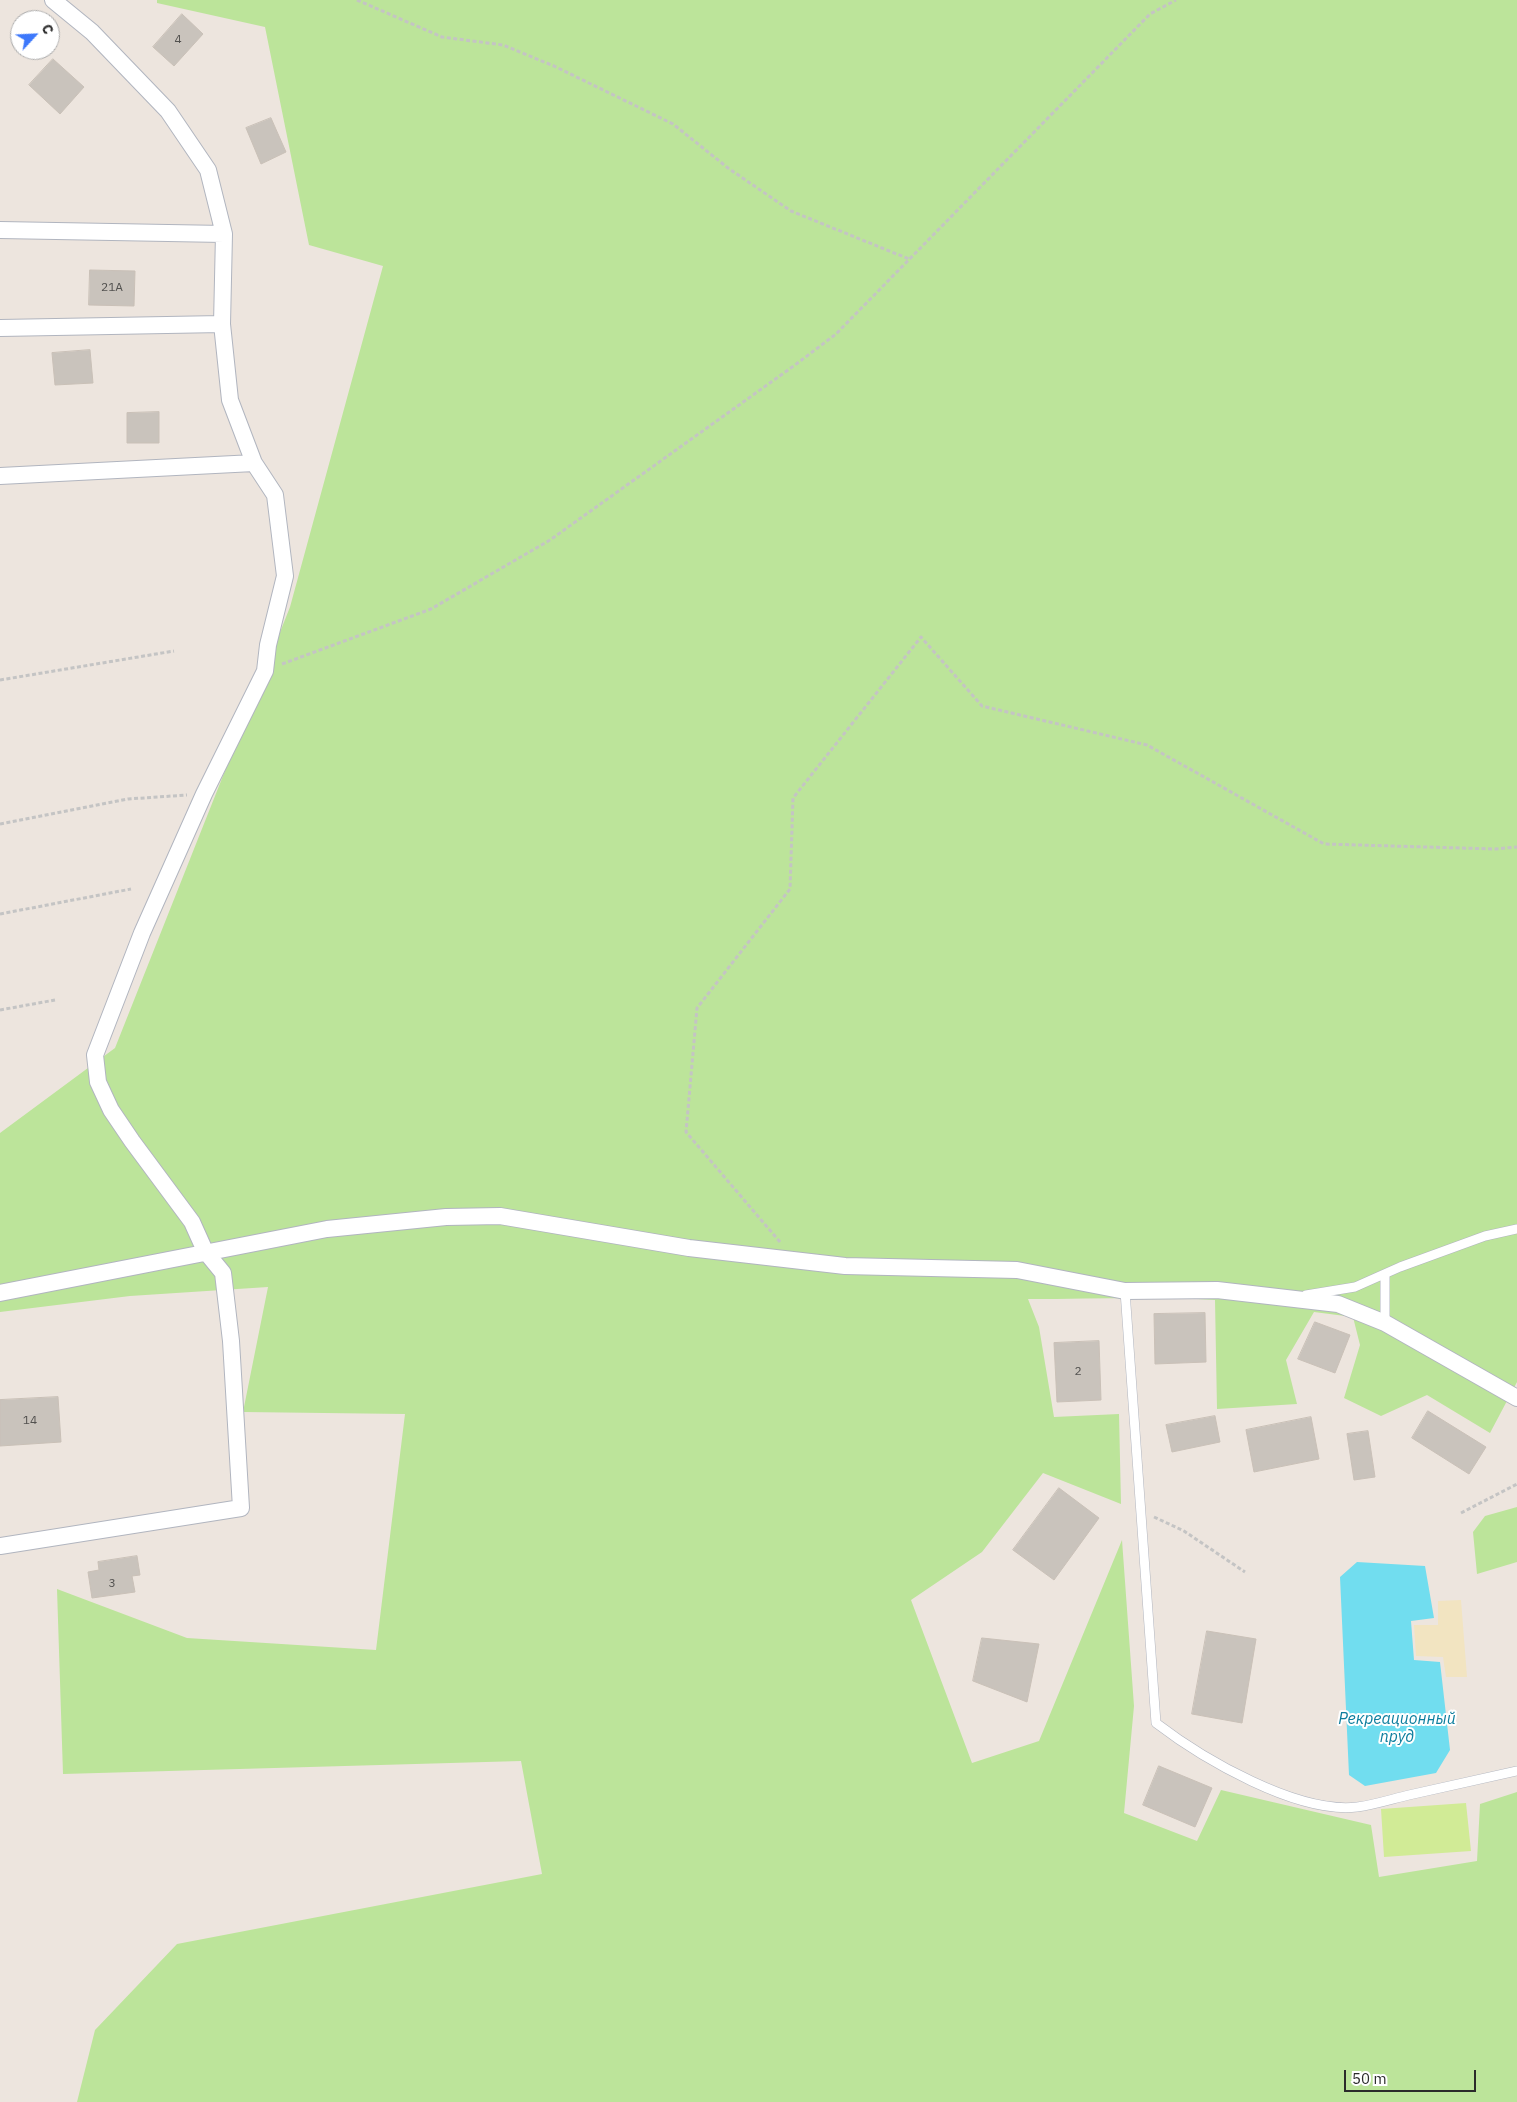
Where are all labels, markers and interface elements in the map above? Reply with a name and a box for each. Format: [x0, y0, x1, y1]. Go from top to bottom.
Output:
north arrow [10, 10, 60, 60]
text: С [38, 21, 58, 37]
house number: 4 [174, 33, 182, 47]
house number: 21А [101, 281, 123, 295]
house number: 2 [1074, 1365, 1082, 1379]
house number: 14 [23, 1414, 37, 1428]
house number: 3 [108, 1577, 116, 1591]
water label: Рекреационный пруд [1338, 1709, 1456, 1747]
scale bar [1347, 2060, 1480, 2092]
text: 50 m [1352, 2069, 1387, 2088]

